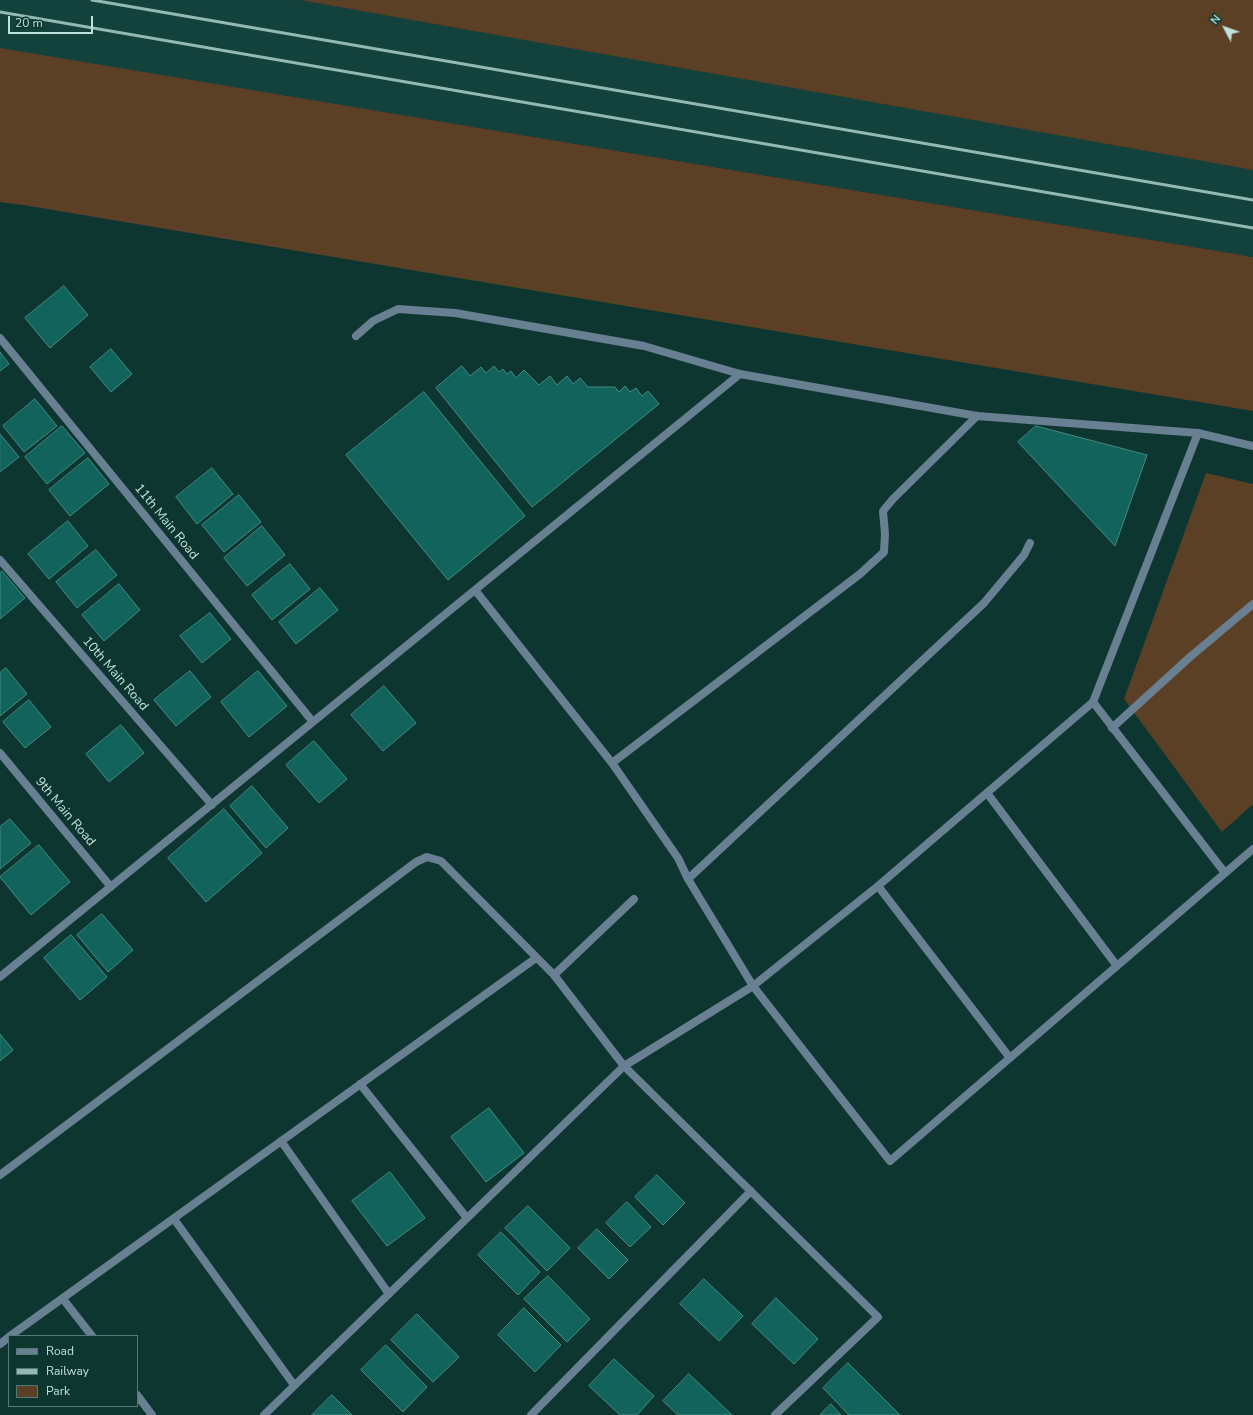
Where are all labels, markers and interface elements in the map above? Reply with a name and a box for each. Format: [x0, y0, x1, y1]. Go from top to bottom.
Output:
scale bar [10, 8, 95, 34]
north arrow [1205, 8, 1245, 48]
text: N [1207, 12, 1224, 28]
text: 20 m [15, 15, 43, 31]
street label: 11th Main Road [131, 481, 201, 563]
street label: 10th Main Road [79, 634, 151, 714]
street label: 9th Main Road [32, 774, 98, 850]
legend [8, 1335, 138, 1407]
text: Road [46, 1343, 74, 1359]
text: Railway [46, 1363, 89, 1379]
text: Park [46, 1383, 70, 1399]

